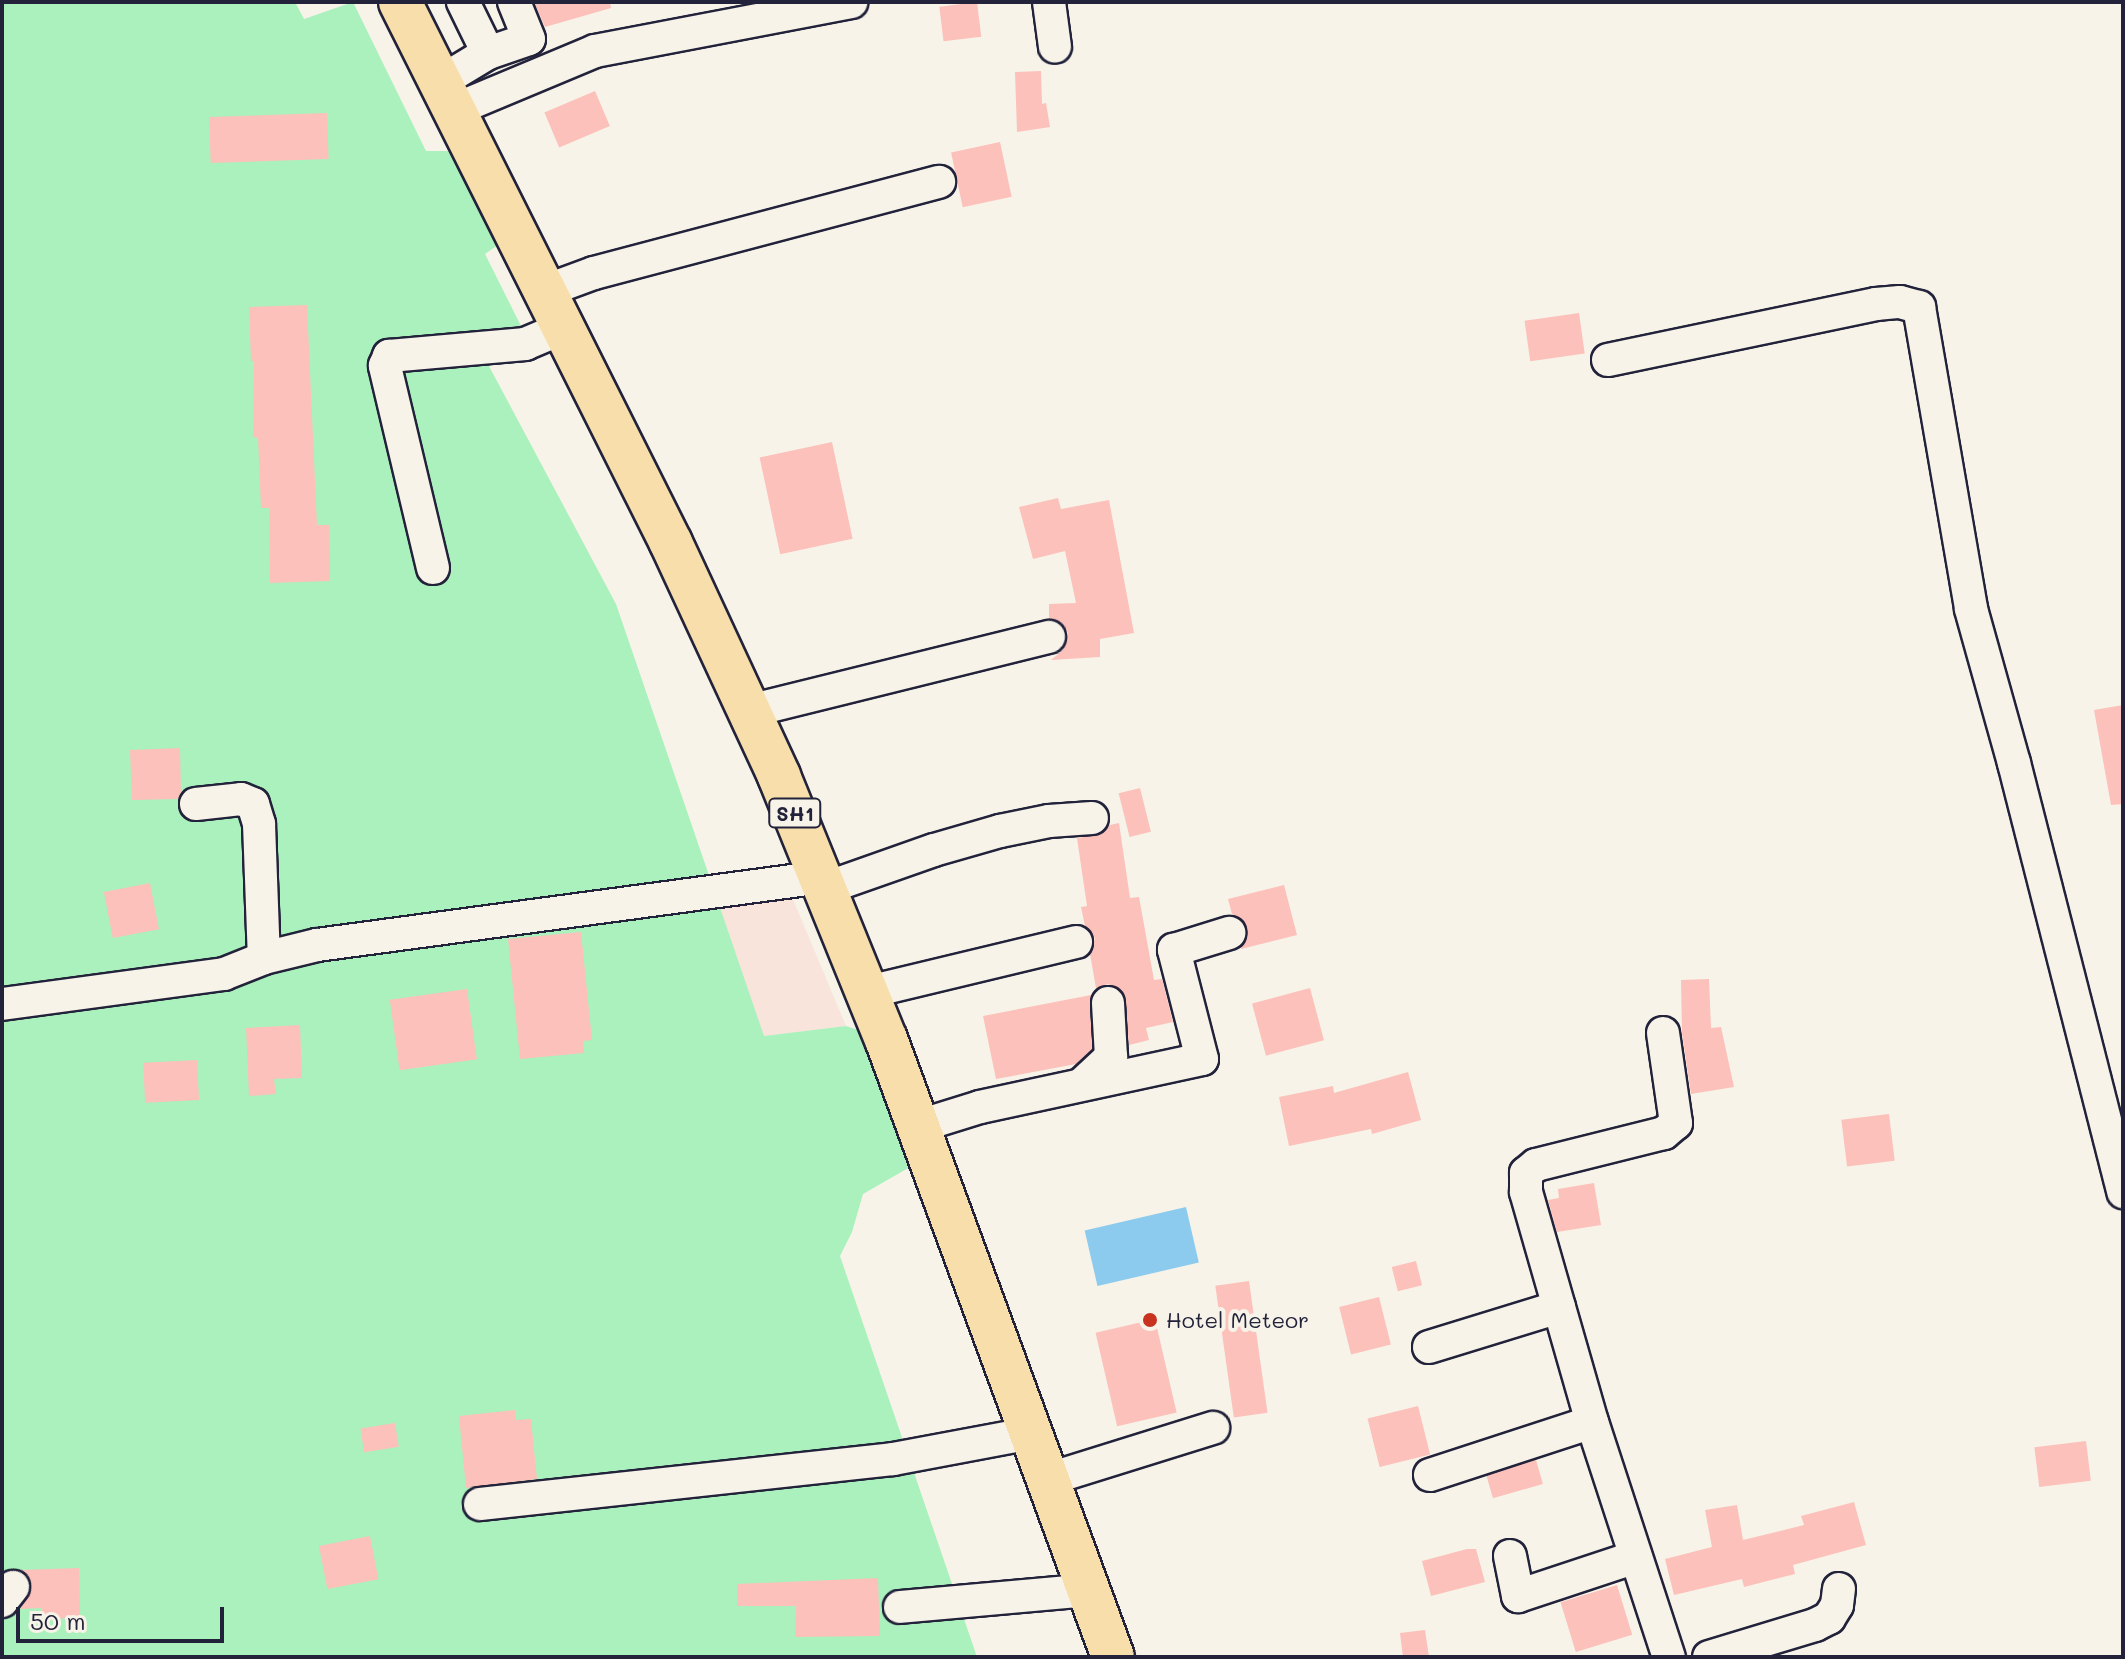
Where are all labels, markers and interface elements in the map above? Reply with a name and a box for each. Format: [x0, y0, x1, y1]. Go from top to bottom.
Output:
road number: SH1 [767, 797, 823, 829]
place label: Hotel Meteor [1166, 1307, 1309, 1333]
marker: Hotel Meteor [1141, 1311, 1159, 1329]
scale bar [20, 1591, 228, 1641]
text: 50 m [30, 1605, 86, 1636]

